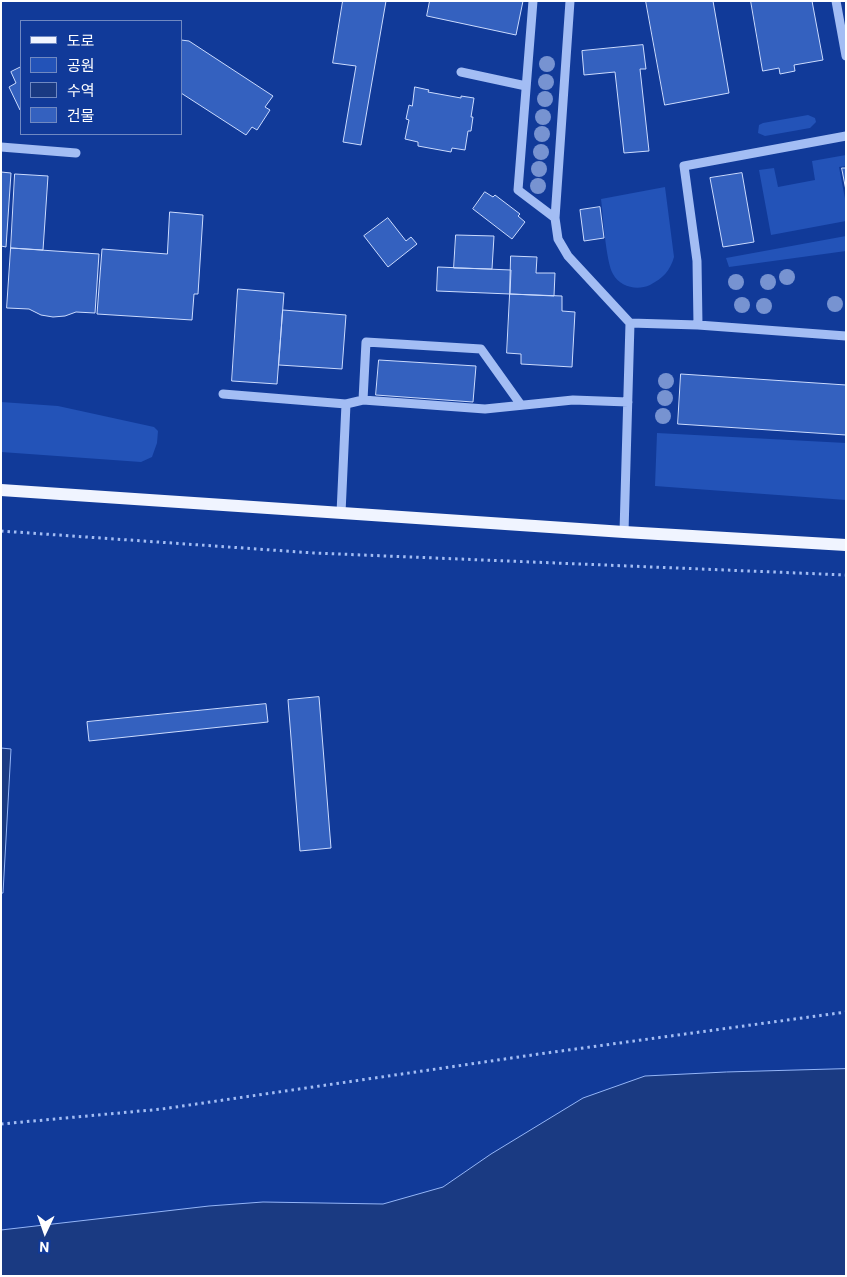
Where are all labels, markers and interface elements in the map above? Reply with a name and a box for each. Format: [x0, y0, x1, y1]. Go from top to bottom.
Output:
legend [20, 20, 182, 135]
text: 도로 [67, 32, 95, 50]
text: 공원 [67, 57, 95, 75]
text: 수역 [67, 82, 95, 100]
text: 건물 [67, 107, 95, 125]
north arrow [20, 1207, 70, 1257]
text: N [39, 1239, 50, 1255]

